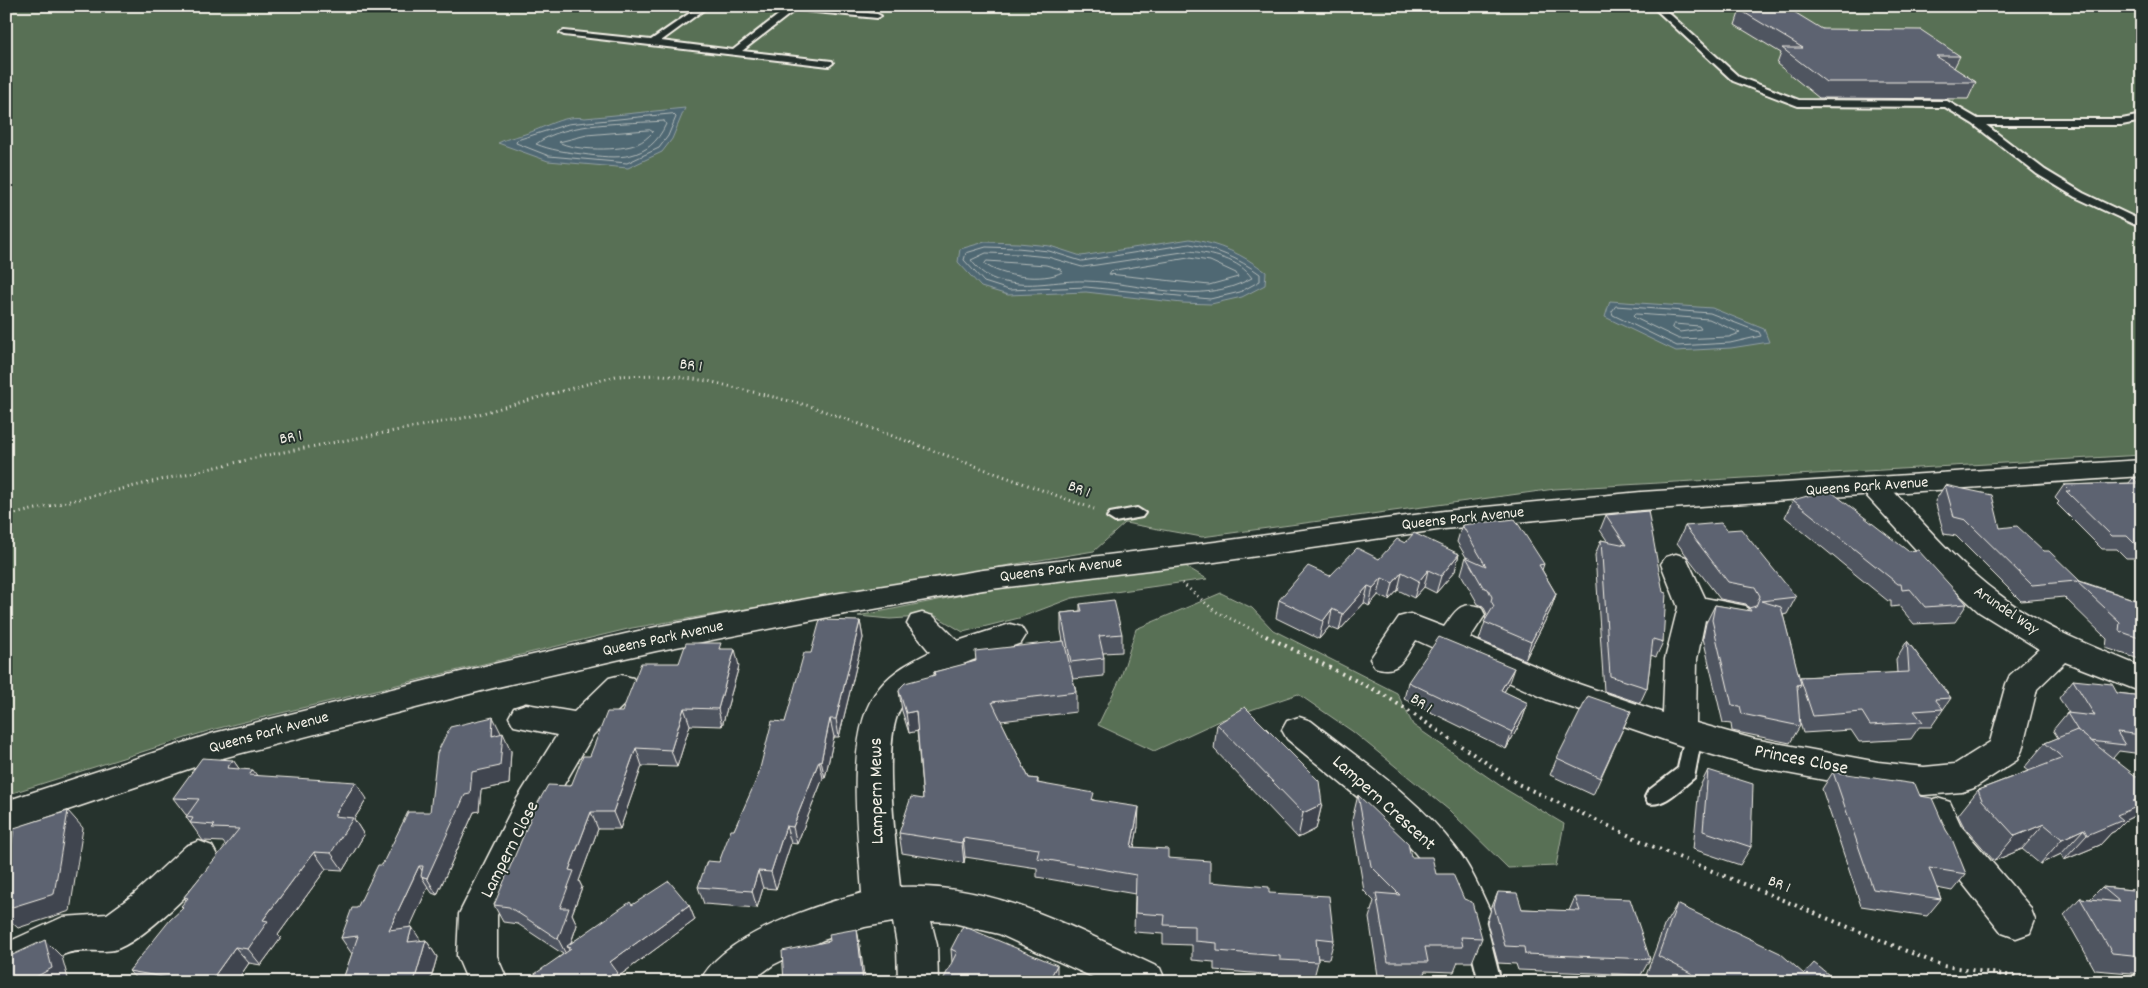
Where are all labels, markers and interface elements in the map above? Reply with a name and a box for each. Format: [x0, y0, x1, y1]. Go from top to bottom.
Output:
street label: BR 1 [678, 353, 704, 379]
street label: BR 1 [278, 425, 304, 451]
street label: Queens Park Avenue [1805, 471, 1929, 503]
street label: BR 1 [1064, 475, 1094, 505]
street label: Queens Park Avenue [1401, 501, 1525, 537]
street label: Queens Park Avenue [999, 551, 1123, 589]
street label: Arundel Way [1969, 581, 2044, 642]
street label: Queens Park Avenue [601, 615, 725, 663]
street label: BR 1 [1405, 688, 1437, 720]
street label: Queens Park Avenue [207, 706, 331, 760]
street label: Lampern Mews [864, 737, 892, 845]
street label: Princes Close [1752, 739, 1850, 783]
street label: Lampern Crescent [1325, 750, 1441, 858]
street label: Lampern Close [475, 797, 547, 903]
street label: BR 1 [1764, 870, 1794, 900]

